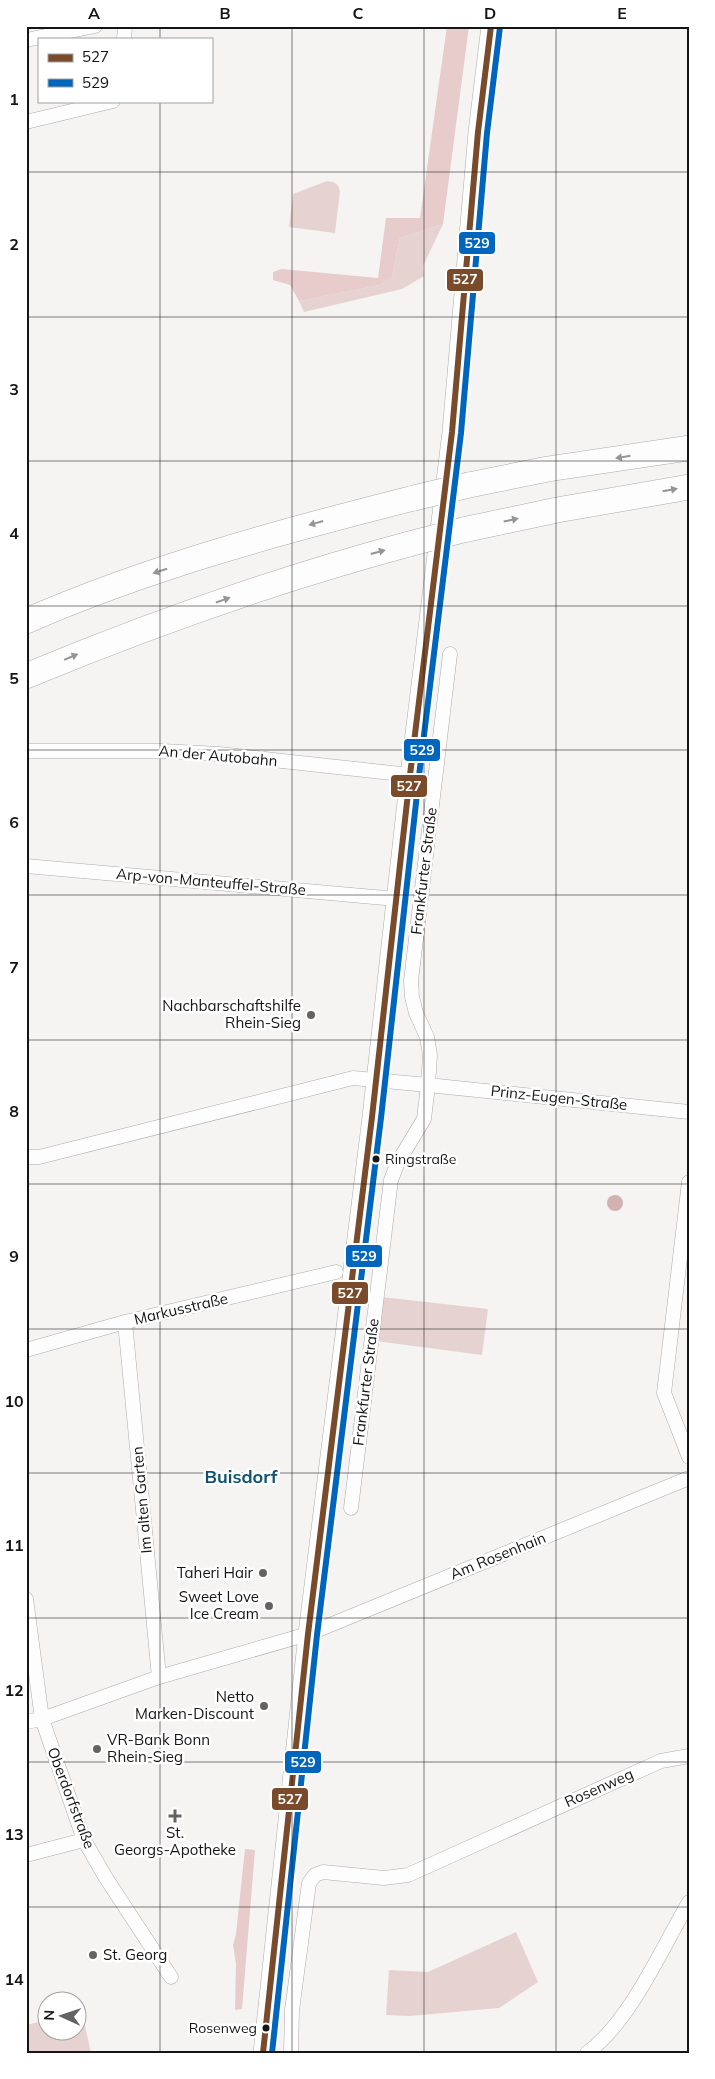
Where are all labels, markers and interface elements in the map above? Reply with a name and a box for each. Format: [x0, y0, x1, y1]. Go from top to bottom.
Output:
text: A [88, 3, 100, 23]
text: B [219, 3, 231, 23]
text: C [353, 3, 364, 23]
text: D [484, 3, 496, 23]
text: E [617, 3, 627, 23]
legend [38, 38, 212, 102]
text: 527 [82, 47, 109, 66]
text: 529 [82, 73, 109, 92]
text: 1 [9, 89, 19, 109]
line badge: 529 [458, 231, 496, 255]
text: 2 [9, 234, 19, 254]
text: 529 [464, 234, 490, 252]
line badge: 527 [446, 268, 484, 292]
text: 527 [452, 270, 478, 288]
text: 3 [9, 379, 19, 399]
one-way arrow [615, 454, 631, 462]
one-way arrow [663, 486, 678, 494]
one-way arrow [503, 515, 519, 523]
one-way arrow [308, 520, 323, 528]
text: 4 [9, 523, 19, 543]
one-way arrow [371, 548, 386, 556]
one-way arrow [153, 567, 168, 575]
one-way arrow [216, 596, 231, 603]
one-way arrow [64, 653, 78, 661]
text: 5 [9, 668, 19, 688]
line badge: 529 [403, 738, 441, 762]
street label: An der Autobahn [158, 741, 278, 770]
text: 529 [409, 741, 435, 759]
line badge: 527 [390, 774, 428, 798]
text: 527 [396, 777, 422, 795]
street label: Frankfurter Straße [406, 806, 441, 936]
text: 6 [9, 812, 19, 832]
street label: Arp-von-Manteuffel-Straße [115, 864, 307, 899]
text: 7 [9, 957, 19, 977]
place label: Nachbarschaftshilfe Rhein-Sieg [162, 996, 301, 1032]
marker: Nachbarschaftshilfe Rhein-Sieg [305, 1009, 317, 1021]
street label: Prinz-Eugen-Straße [490, 1081, 628, 1114]
text: 8 [9, 1101, 19, 1121]
place label: Ringstraße [385, 1150, 456, 1168]
marker: Ringstraße [371, 1154, 381, 1164]
line badge: 529 [345, 1244, 383, 1268]
text: 9 [9, 1246, 19, 1266]
text: 529 [351, 1247, 377, 1265]
line badge: 527 [331, 1281, 369, 1305]
text: 527 [337, 1284, 363, 1302]
street label: Markusstraße [132, 1288, 230, 1329]
street label: Frankfurter Straße [348, 1317, 383, 1447]
text: 10 [4, 1391, 24, 1411]
street label: Im alten Garten [127, 1446, 156, 1554]
district label: Buisdorf [205, 1465, 278, 1488]
street label: Am Rosenhain [447, 1528, 548, 1583]
text: 11 [4, 1535, 24, 1555]
place label: Taheri Hair [177, 1563, 254, 1582]
marker: Taheri Hair [257, 1567, 269, 1579]
place label: Sweet Love Ice Cream [179, 1587, 259, 1623]
marker: Sweet Love Ice Cream [263, 1600, 275, 1612]
text: 12 [4, 1680, 24, 1700]
place label: Netto Marken-Discount [135, 1687, 254, 1723]
marker: Netto Marken-Discount [258, 1700, 270, 1712]
place label: VR-Bank Bonn Rhein-Sieg [107, 1730, 210, 1766]
marker: VR-Bank Bonn Rhein-Sieg [91, 1743, 103, 1755]
street label: Oberdorfstraße [43, 1744, 100, 1851]
line badge: 529 [284, 1750, 322, 1774]
text: 529 [290, 1753, 316, 1771]
street label: Rosenweg [561, 1764, 636, 1811]
line badge: 527 [271, 1787, 309, 1811]
text: 527 [277, 1790, 303, 1808]
marker: St. Georgs-Apotheke [169, 1810, 181, 1822]
place label: St. Georgs-Apotheke [114, 1823, 236, 1859]
text: 13 [4, 1824, 24, 1844]
place label: St. Georg [103, 1945, 167, 1964]
marker: St. Georg [87, 1949, 99, 1961]
text: 14 [4, 1969, 24, 1989]
north arrow [38, 1992, 88, 2042]
text: N [40, 2010, 58, 2021]
place label: Rosenweg [189, 2019, 257, 2037]
marker: Rosenweg [261, 2023, 271, 2033]

